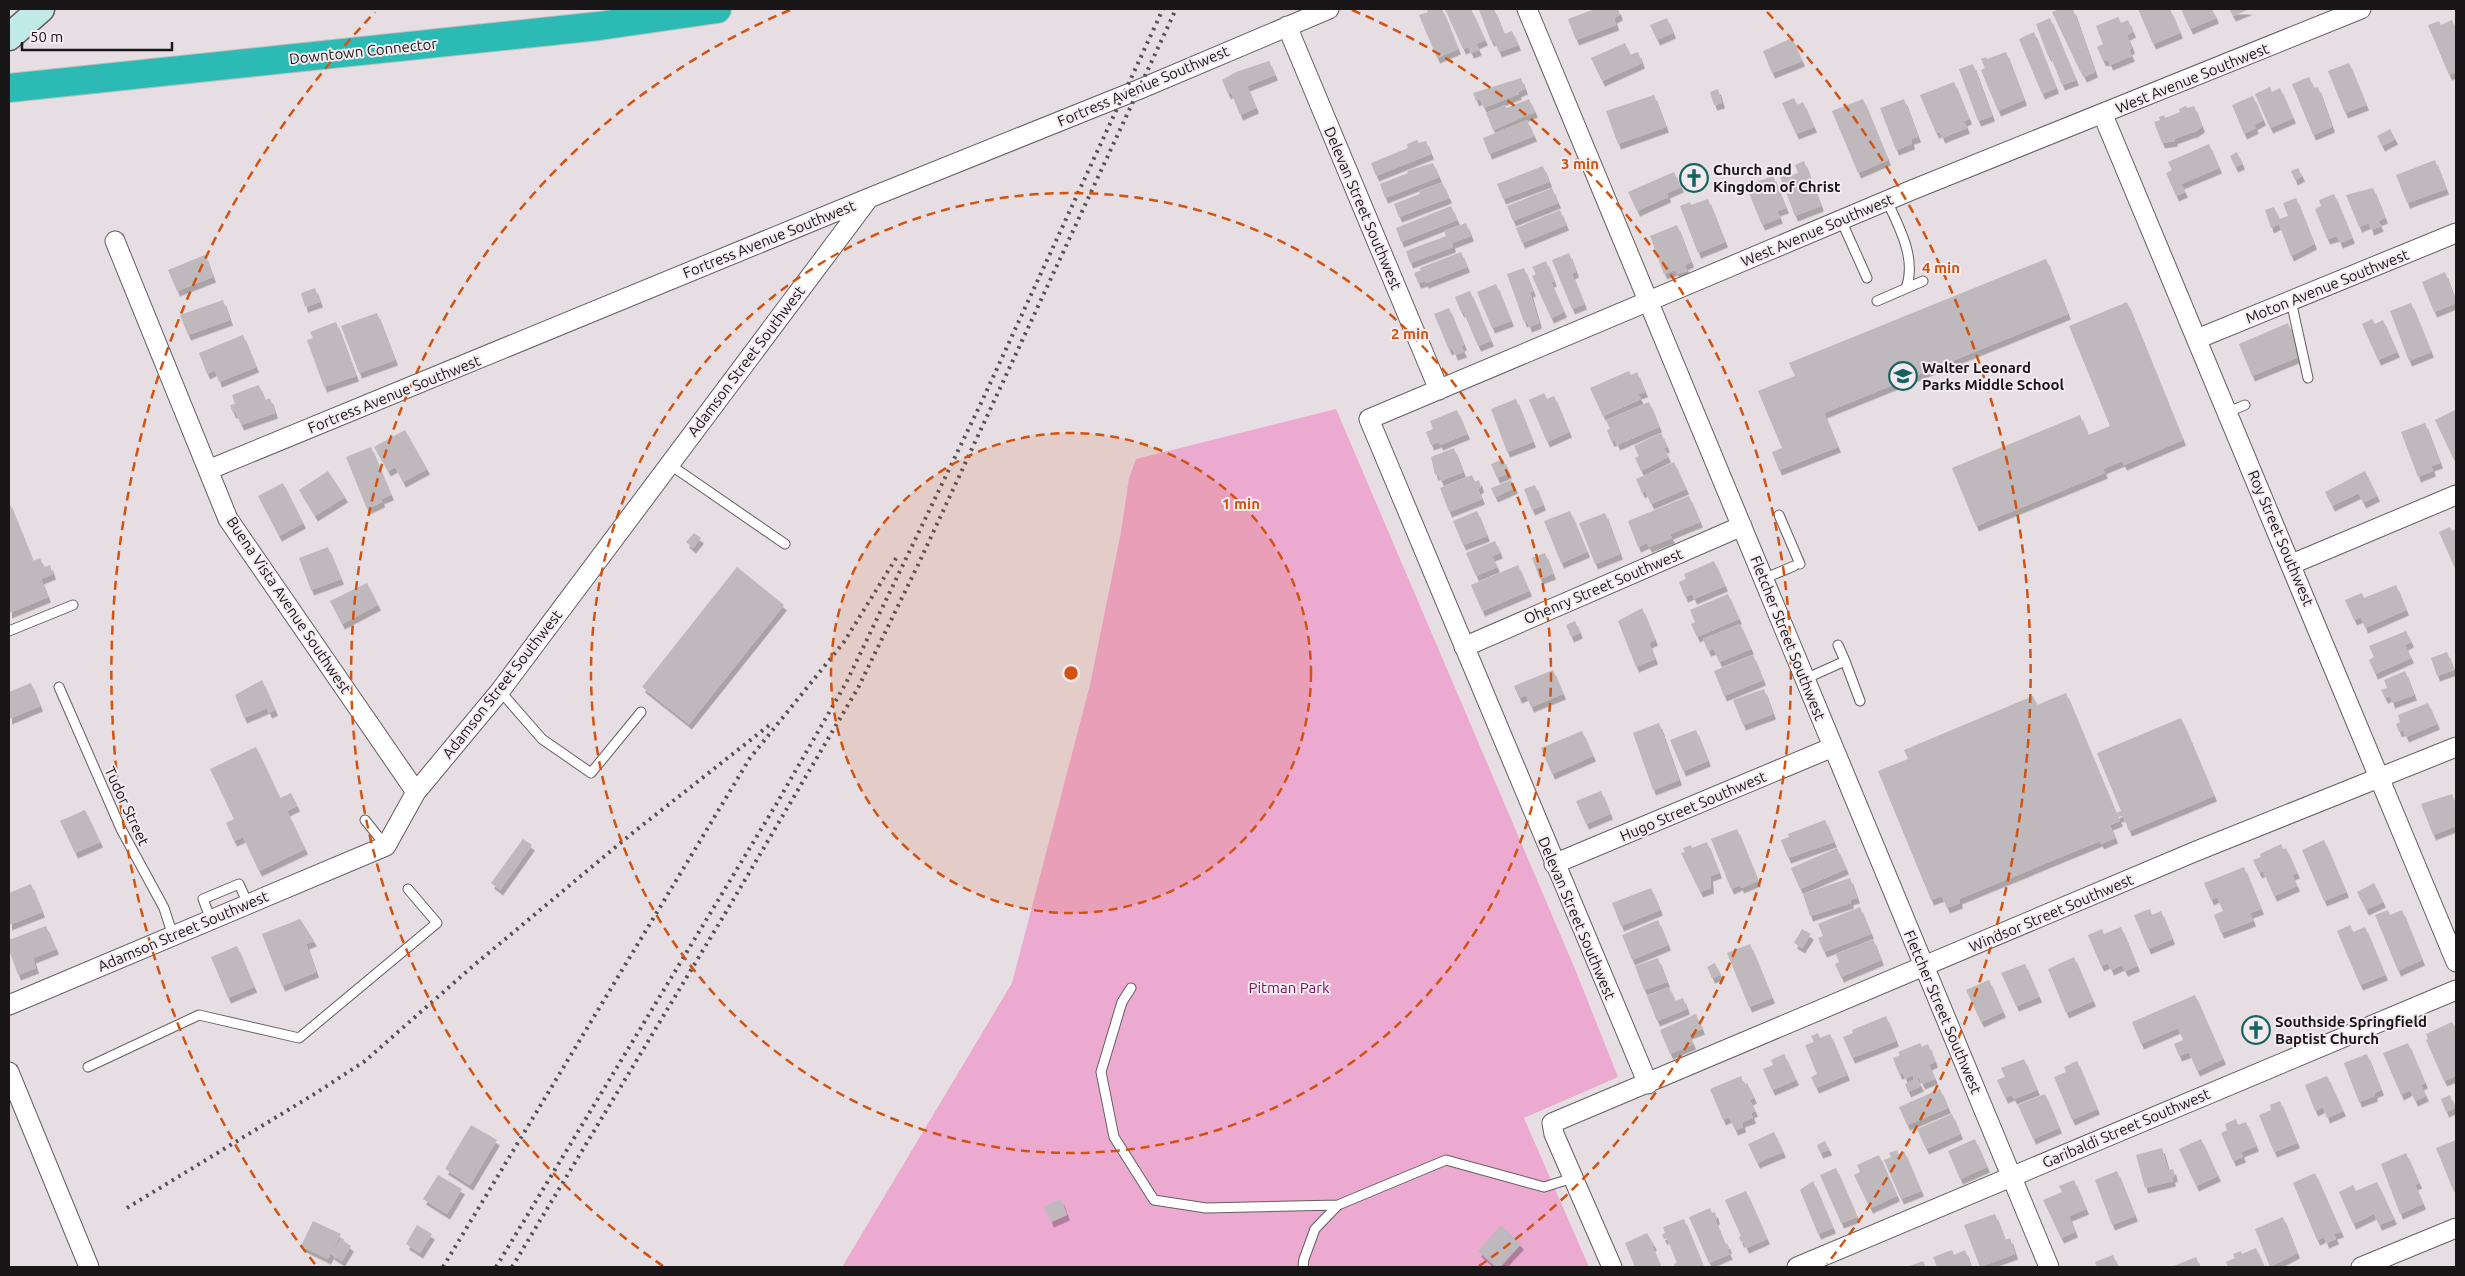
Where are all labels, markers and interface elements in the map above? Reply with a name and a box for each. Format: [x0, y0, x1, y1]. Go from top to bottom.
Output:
scale bar [22, 20, 172, 52]
text: 50 m [30, 28, 63, 45]
street label: Downtown Connector [288, 35, 438, 67]
street label: West Avenue Southwest [2113, 39, 2271, 117]
street label: Fortress Avenue Southwest [1055, 42, 1231, 130]
street label: Delevan Street Southwest [1321, 124, 1405, 292]
text: 3 min [1561, 155, 1599, 172]
place label: Church and Kingdom of Christ [1713, 161, 1841, 195]
church icon: Church and Kingdom of Christ [1679, 163, 1709, 193]
street label: West Avenue Southwest [1738, 190, 1896, 270]
street label: Fortress Avenue Southwest [680, 197, 858, 281]
street label: Moton Avenue Southwest [2243, 245, 2411, 327]
text: 4 min [1922, 259, 1960, 276]
street label: Adamson Street Southwest [684, 282, 808, 439]
text: 2 min [1391, 325, 1429, 342]
street label: Fortress Avenue Southwest [305, 352, 483, 436]
place label: Walter Leonard Parks Middle School [1922, 359, 2065, 393]
school or university icon: Walter Leonard Parks Middle School [1888, 361, 1918, 391]
street label: Roy Street Southwest [2245, 467, 2317, 609]
text: 1 min [1222, 495, 1260, 512]
street label: Buena Vista Avenue Southwest [223, 514, 355, 697]
street label: Ohenry Street Southwest [1521, 545, 1685, 627]
street label: Fletcher Street Southwest [1747, 553, 1829, 723]
street label: Adamson Street Southwest [439, 606, 565, 762]
centre of rings [1062, 664, 1080, 682]
street label: Tudor Street [101, 764, 153, 848]
street label: Hugo Street Southwest [1617, 767, 1769, 845]
street label: Delevan Street Southwest [1535, 834, 1619, 1002]
street label: Windsor Street Southwest [1966, 871, 2136, 955]
street label: Adamson Street Southwest [95, 887, 271, 975]
street label: Fletcher Street Southwest [1901, 928, 1985, 1096]
park label: Pitman Park [1249, 979, 1330, 996]
place label: Southside Springfield Baptist Church [2275, 1013, 2427, 1047]
church icon: Southside Springfield Baptist Church [2241, 1015, 2271, 1045]
street label: Garibaldi Street Southwest [2040, 1085, 2213, 1171]

